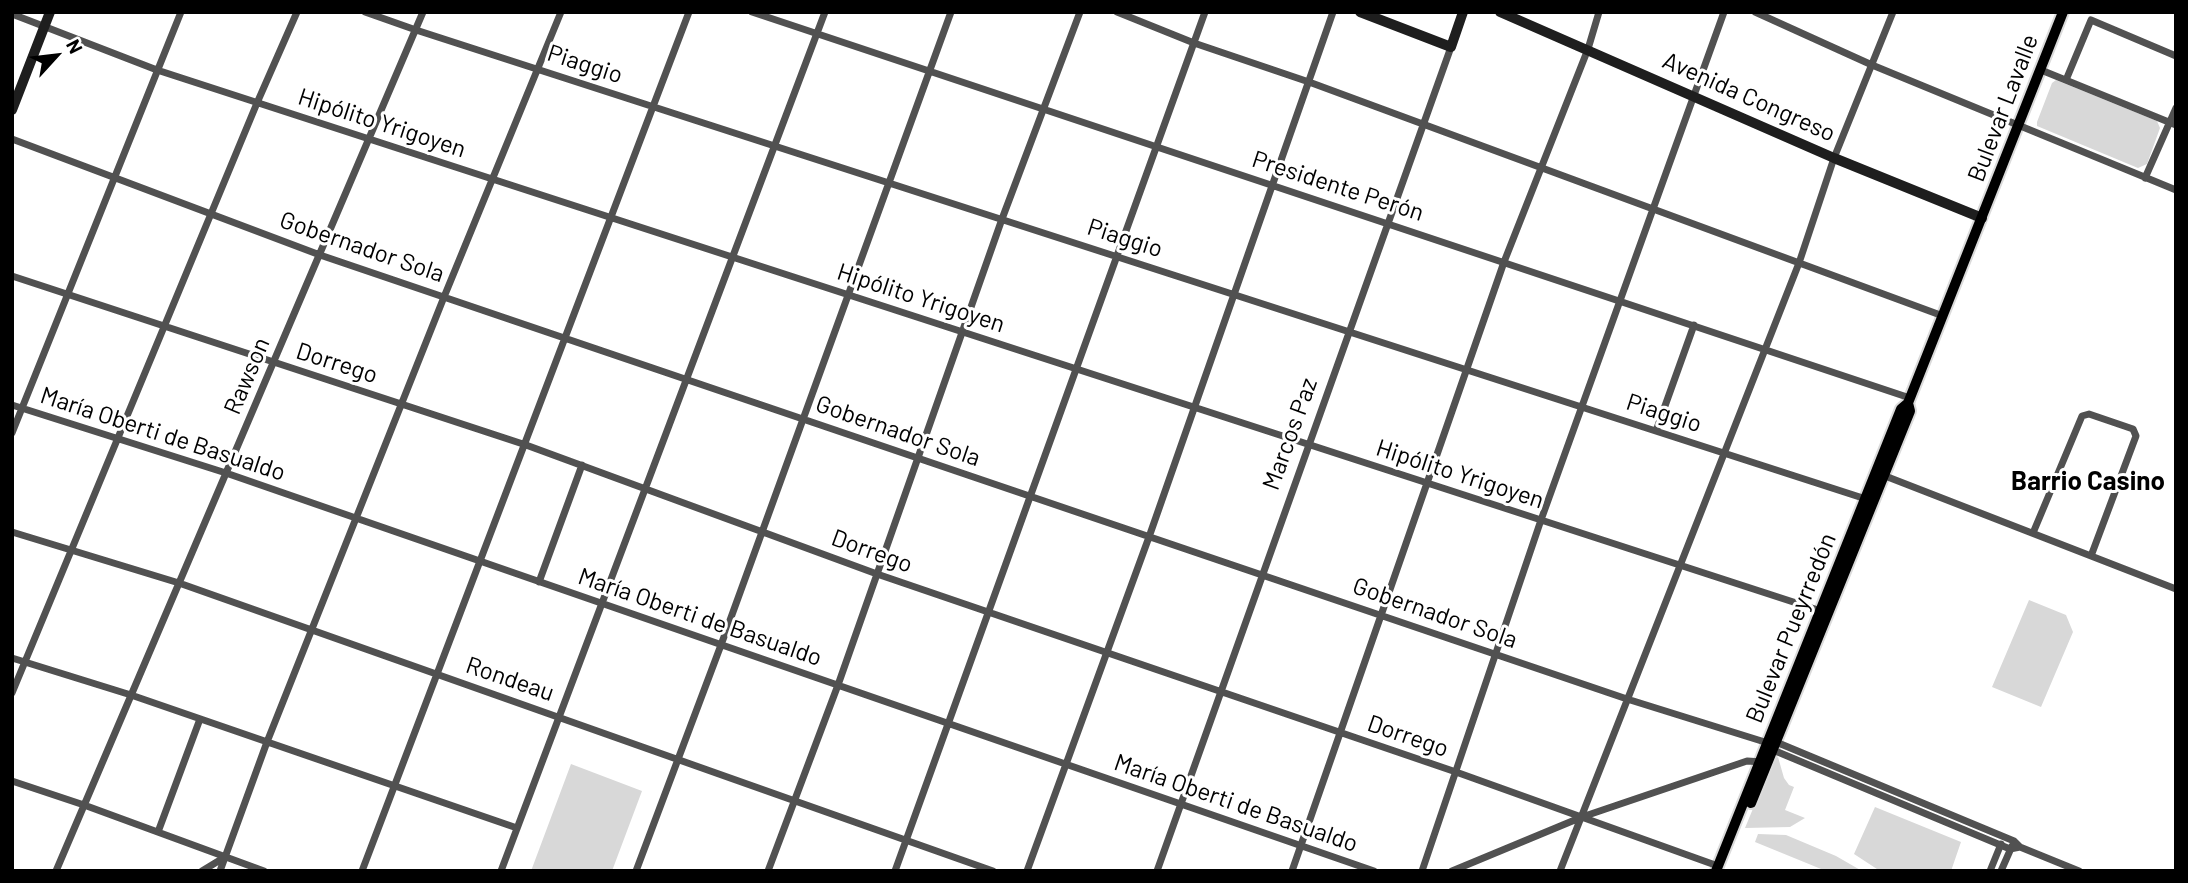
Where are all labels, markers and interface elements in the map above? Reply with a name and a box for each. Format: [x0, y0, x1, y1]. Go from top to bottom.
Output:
north arrow [21, 21, 91, 91]
street label: Bulevar Lavalle [1962, 30, 2044, 186]
text: N [62, 35, 88, 57]
street label: Piaggio [544, 38, 626, 90]
street label: Avenida Congreso [1658, 46, 1840, 148]
street label: Hipólito Yrigoyen [294, 82, 470, 164]
street label: Presidente Perón [1249, 145, 1427, 227]
street label: Gobernador Sola [276, 205, 448, 289]
street label: Piaggio [1084, 212, 1166, 264]
street label: Hipólito Yrigoyen [833, 257, 1009, 339]
street label: Rawson [218, 333, 276, 419]
street label: Dorrego [293, 336, 381, 390]
street label: Marcos Paz [1256, 374, 1324, 494]
street label: María Oberti de Basualdo [37, 381, 289, 487]
street label: Piaggio [1623, 387, 1705, 439]
street label: Gobernador Sola [812, 389, 984, 473]
street label: Hipólito Yrigoyen [1372, 433, 1548, 515]
district label: Barrio Casino [2011, 465, 2165, 497]
street label: Dorrego [828, 523, 916, 579]
street label: Bulevar Pueyrredón [1740, 529, 1842, 727]
street label: María Oberti de Basualdo [574, 562, 826, 672]
street label: Gobernador Sola [1349, 571, 1521, 655]
street label: Rondeau [462, 651, 558, 707]
street label: Dorrego [1364, 709, 1452, 763]
street label: María Oberti de Basualdo [1110, 748, 1362, 858]

